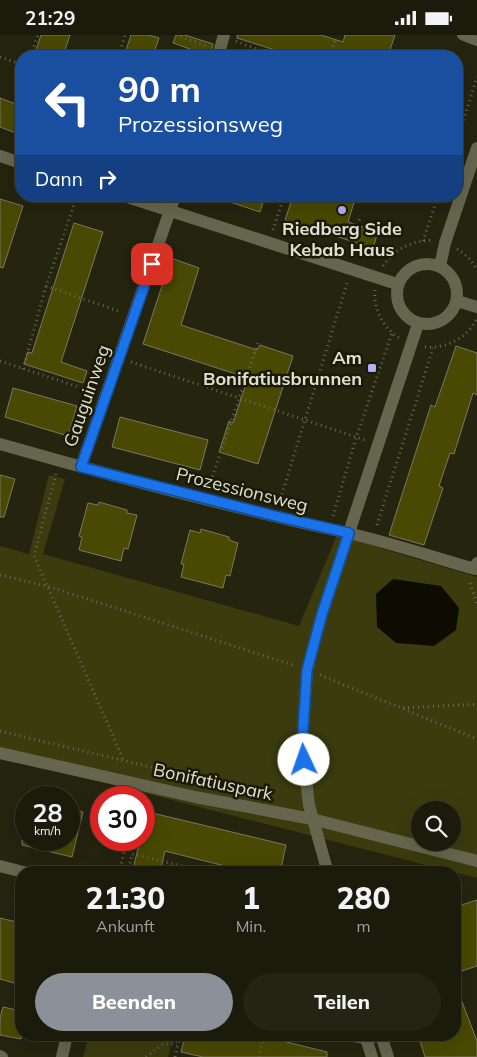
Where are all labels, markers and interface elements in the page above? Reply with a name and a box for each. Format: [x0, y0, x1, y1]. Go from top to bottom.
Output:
text: 21:29 [25, 6, 75, 30]
text: 90 m [118, 67, 201, 111]
icon: left [35, 70, 100, 135]
text: Prozessionsweg [118, 110, 283, 138]
icon: right [93, 165, 121, 193]
text: Dann [35, 167, 83, 191]
marker: Riedberg Side Kebab Haus [336, 204, 348, 216]
place label: Riedberg Side Kebab Haus [282, 217, 402, 261]
pin [131, 243, 173, 285]
icon: arrive [138, 250, 166, 278]
street label: Gauguinweg [58, 342, 115, 450]
place label: Am Bonifatiusbrunnen [203, 346, 362, 390]
marker: Am Bonifatiusbrunnen [366, 362, 378, 374]
street label: Prozessionsweg [174, 462, 310, 517]
position arrow [277, 733, 329, 785]
street label: Bonifatiuspark [151, 758, 276, 806]
speed limit sign: 30 [90, 786, 155, 851]
text: 28 [32, 797, 63, 828]
map controls [411, 801, 461, 851]
button: search [411, 801, 461, 851]
text: km/h [34, 823, 61, 838]
text: 21:30 [85, 879, 165, 917]
text: 1 [242, 879, 260, 917]
text: 280 [337, 879, 391, 917]
text: Ankunft [96, 916, 155, 936]
text: Min. [236, 916, 266, 936]
text: m [357, 916, 371, 936]
button: Beenden [35, 973, 233, 1031]
button: Teilen [243, 973, 441, 1031]

